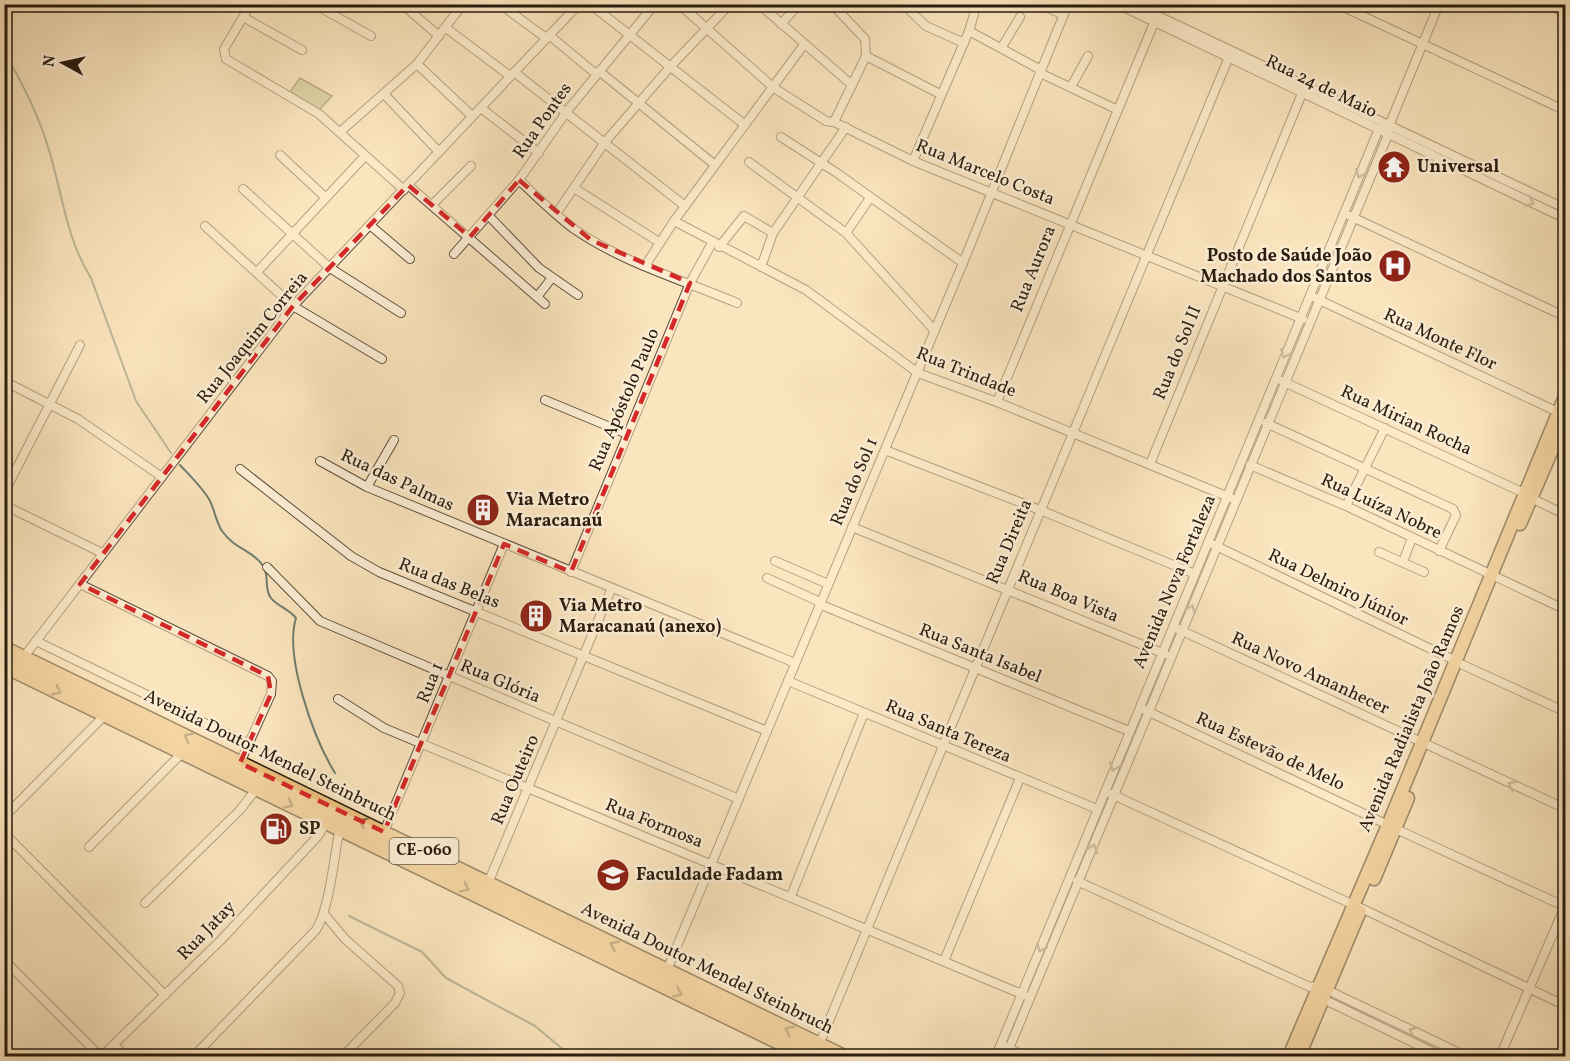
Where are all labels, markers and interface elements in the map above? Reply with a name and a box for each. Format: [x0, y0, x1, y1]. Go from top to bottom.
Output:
north arrow [33, 33, 93, 93]
street label: Rua 24 de Maio [1261, 49, 1381, 125]
text: N [38, 54, 62, 68]
street label: Rua Pontes [508, 78, 578, 164]
street label: Rua Marcelo Costa [912, 134, 1058, 212]
temple icon: Universal [1376, 149, 1412, 185]
place label: Universal [1417, 155, 1499, 180]
one-way arrow [1355, 168, 1367, 179]
one-way arrow [1523, 195, 1534, 207]
street label: Rua Aurora [1005, 222, 1063, 316]
place label: Posto de Saúde João Machado dos Santos [1200, 244, 1372, 290]
hospital icon: Posto de Saúde João Machado dos Santos [1377, 248, 1413, 284]
street label: Rua Joaquim Correia [192, 266, 314, 409]
street label: Rua do Sol II [1148, 302, 1208, 404]
street label: Rua Monte Flor [1379, 303, 1501, 377]
street label: Rua Apóstolo Paulo [584, 325, 666, 475]
street label: Rua Trindade [912, 342, 1020, 404]
one-way arrow [1280, 348, 1292, 359]
street label: Rua Mirian Rocha [1336, 380, 1476, 462]
street label: Rua do Sol 1 [825, 434, 885, 530]
street label: Rua das Palmas [336, 444, 458, 518]
street label: Rua Luíza Nobre [1316, 468, 1446, 546]
place label: Via Metro Maracanaú [506, 488, 602, 534]
street label: Avenida Nova Fortaleza [1127, 491, 1223, 673]
building icon: Via Metro Maracanaú [465, 492, 501, 528]
street label: Rua Direita [981, 496, 1039, 588]
street label: Rua Delmiro Júnior [1264, 543, 1413, 633]
street label: Rua das Belas [395, 552, 503, 616]
street label: Rua Boa Vista [1014, 564, 1122, 630]
place label: Via Metro Maracanaú (anexo) [559, 594, 722, 640]
building icon: Via Metro Maracanaú (anexo) [518, 598, 554, 634]
street label: Avenida Radialista João Ramos [1353, 602, 1471, 836]
one-way arrow [1184, 604, 1196, 615]
street label: Rua Santa Isabel [915, 618, 1045, 690]
street label: Rua Novo Amanhecer [1227, 626, 1394, 722]
street label: Rua Glória [456, 654, 544, 710]
street label: Rua 1 [412, 659, 450, 707]
one-way arrow [51, 683, 62, 695]
street label: Avenida Doutor Mendel Steinbruch [140, 684, 401, 828]
street label: Rua Santa Tereza [881, 694, 1015, 770]
street label: Rua Estevão de Melo [1191, 706, 1349, 798]
street label: Rua Outeiro [486, 731, 546, 829]
one-way arrow [183, 733, 194, 745]
one-way arrow [1109, 761, 1121, 772]
one-way arrow [1508, 780, 1519, 792]
street label: Rua Formosa [601, 793, 707, 855]
one-way arrow [283, 796, 294, 808]
fuel station icon: SP [258, 811, 294, 847]
place label: SP [299, 817, 321, 842]
one-way arrow [359, 818, 370, 830]
road number: CE-060 [390, 838, 458, 864]
one-way arrow [1086, 843, 1098, 854]
school or university icon: Faculdade Fadam [595, 857, 631, 893]
place label: Faculdade Fadam [636, 863, 783, 888]
one-way arrow [458, 881, 469, 893]
street label: Rua Jatay [172, 895, 242, 966]
street label: Avenida Doutor Mendel Steinbruch [577, 897, 838, 1041]
one-way arrow [609, 940, 620, 952]
one-way arrow [1036, 942, 1048, 953]
one-way arrow [671, 985, 682, 997]
one-way arrow [784, 1026, 795, 1038]
one-way arrow [1408, 1027, 1419, 1039]

